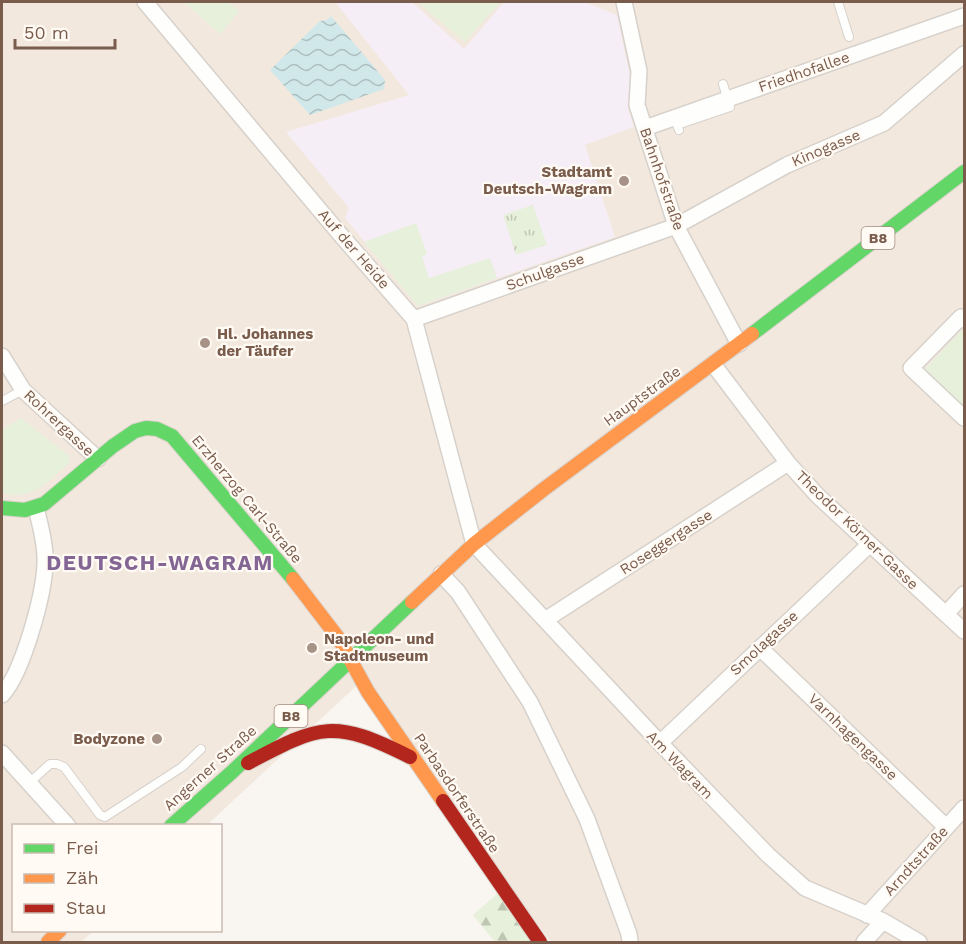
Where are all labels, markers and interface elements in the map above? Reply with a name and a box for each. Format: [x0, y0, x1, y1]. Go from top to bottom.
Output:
scale bar [15, 12, 116, 50]
text: 50 m [24, 22, 69, 43]
street label: Friedhofallee [756, 48, 852, 96]
street label: Bahnhofstraße [636, 125, 688, 233]
street label: Kinogasse [789, 125, 863, 171]
place label: Stadtamt Deutsch-Wagram [483, 163, 612, 198]
marker: Stadtamt Deutsch-Wagram [617, 174, 631, 188]
street label: Auf der Heide [314, 205, 394, 293]
road number: B8 [862, 227, 894, 249]
street label: Schulgasse [503, 250, 587, 294]
place label: Hl. Johannes der Täufer [217, 325, 313, 360]
marker: Hl. Johannes der Täufer [198, 336, 212, 350]
street label: Hauptstraße [600, 362, 684, 430]
street label: Rohrergasse [20, 386, 98, 460]
street label: Erzherzog Carl-Straße [188, 431, 306, 567]
street label: Theodor Körner-Gasse [792, 467, 922, 593]
street label: Roseggergasse [616, 505, 716, 579]
district label: DEUTSCH-WAGRAM [46, 550, 274, 575]
street label: Smolagasse [726, 607, 802, 679]
place label: Napoleon- und Stadtmuseum [324, 630, 434, 665]
marker: Napoleon- und Stadtmuseum [305, 641, 319, 655]
street label: Varnhagengasse [805, 690, 901, 784]
road number: B8 [274, 705, 308, 727]
street label: Angerner Straße [160, 722, 260, 814]
street label: Am Wagram [643, 727, 717, 803]
place label: Bodyzone [73, 730, 145, 748]
street label: Parbasdorferstraße [410, 730, 504, 856]
marker: Bodyzone [150, 732, 164, 746]
street label: Arndtstraße [880, 822, 952, 900]
legend [12, 824, 222, 932]
text: Frei [66, 837, 98, 858]
text: Zäh [66, 867, 99, 888]
text: Stau [66, 897, 106, 918]

